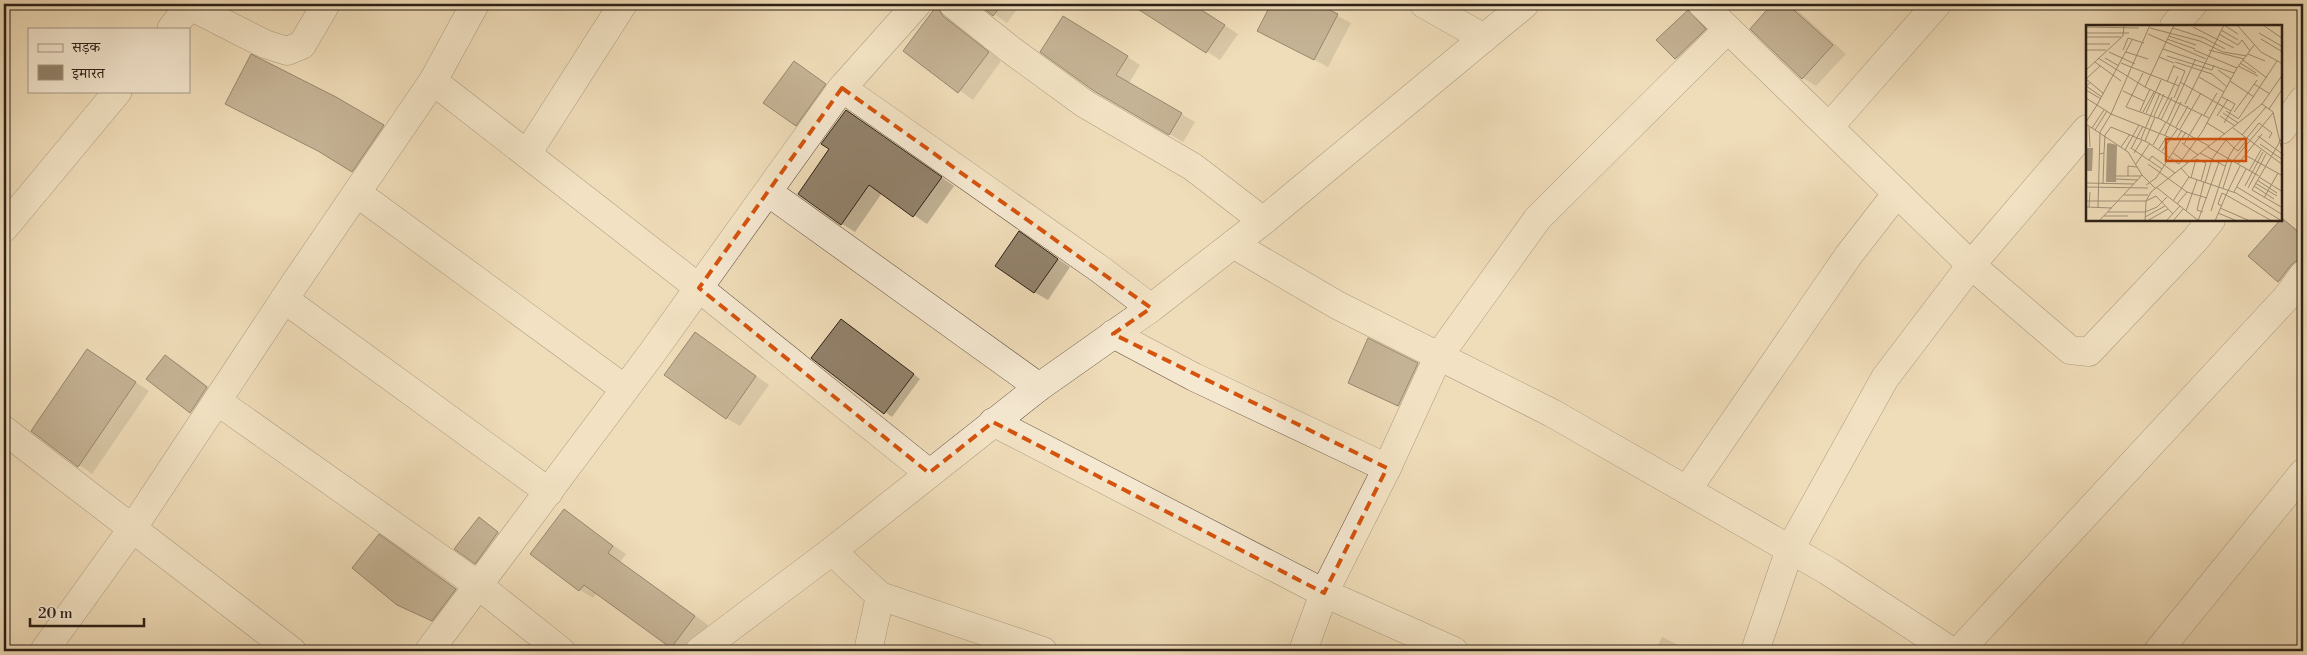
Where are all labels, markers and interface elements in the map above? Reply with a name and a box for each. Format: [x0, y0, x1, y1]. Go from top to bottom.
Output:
inset map [2086, 25, 2282, 221]
legend [28, 28, 190, 92]
text: सड़क [71, 38, 101, 57]
text: इमारत [71, 64, 106, 83]
scale bar [30, 595, 144, 627]
text: 20 m [38, 604, 73, 623]

